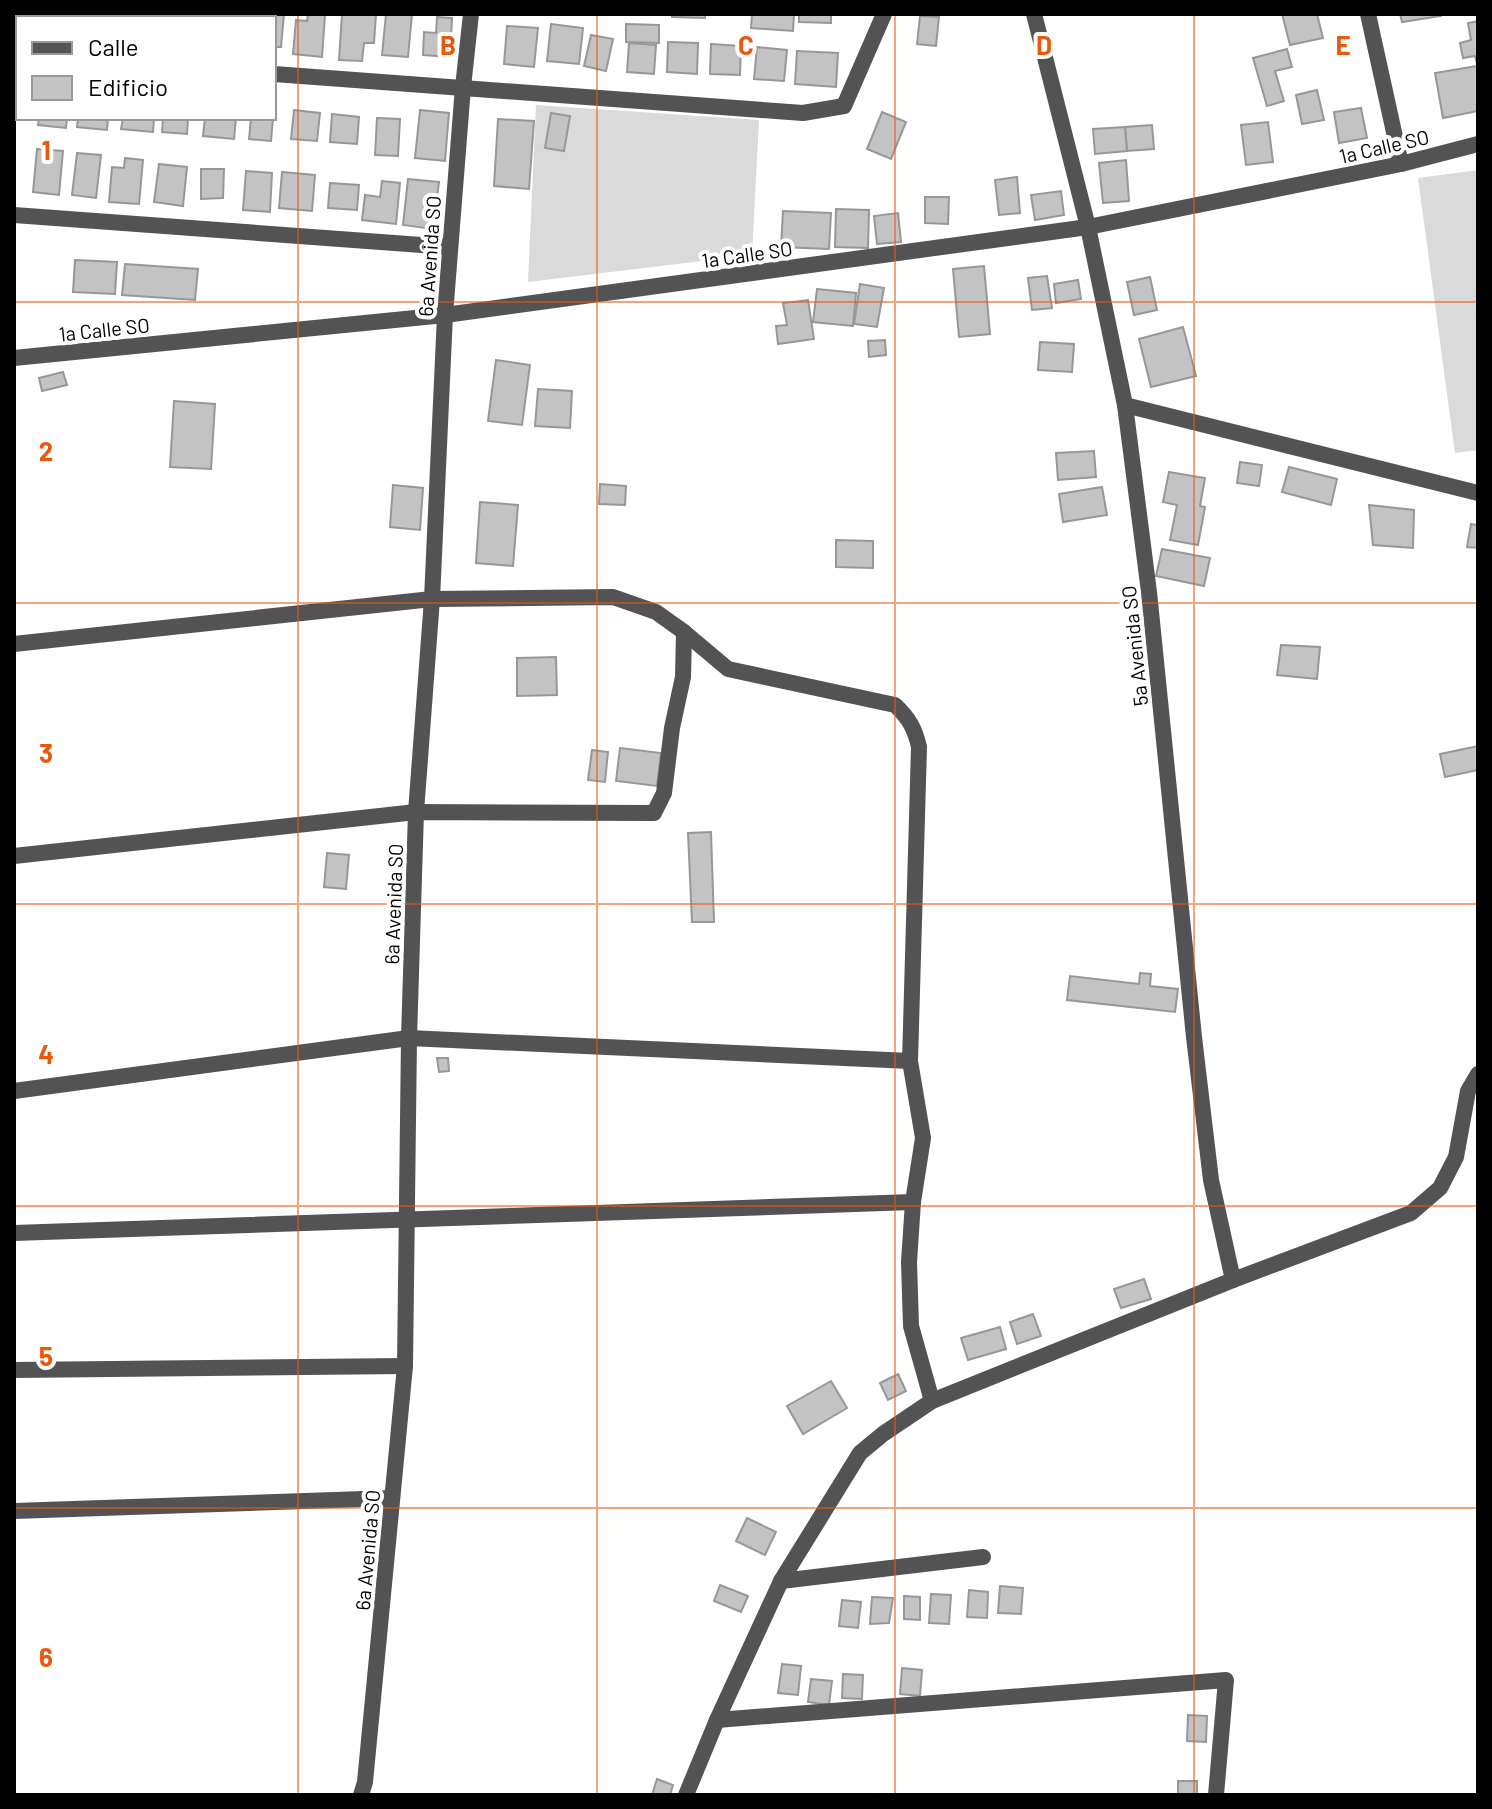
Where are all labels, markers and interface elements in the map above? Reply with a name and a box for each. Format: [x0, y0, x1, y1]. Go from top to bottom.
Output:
legend [16, 16, 276, 120]
text: B [440, 29, 456, 60]
text: C [738, 29, 754, 60]
text: D [1036, 29, 1052, 60]
text: E [1335, 29, 1351, 60]
text: Calle [88, 32, 139, 61]
text: Edificio [88, 72, 168, 101]
street label: 1a Calle SO [1337, 124, 1431, 168]
text: 1 [41, 134, 51, 165]
street label: 6a Avenida SO [413, 195, 445, 317]
street label: 1a Calle SO [700, 236, 794, 272]
street label: 1a Calle SO [57, 312, 151, 346]
text: 2 [39, 435, 53, 466]
street label: 5a Avenida SO [1116, 585, 1152, 707]
text: 3 [39, 737, 53, 768]
street label: 6a Avenida SO [379, 843, 407, 965]
text: 4 [38, 1038, 54, 1069]
text: 5 [39, 1340, 53, 1371]
street label: 6a Avenida SO [350, 1489, 384, 1611]
text: 6 [39, 1641, 53, 1672]

